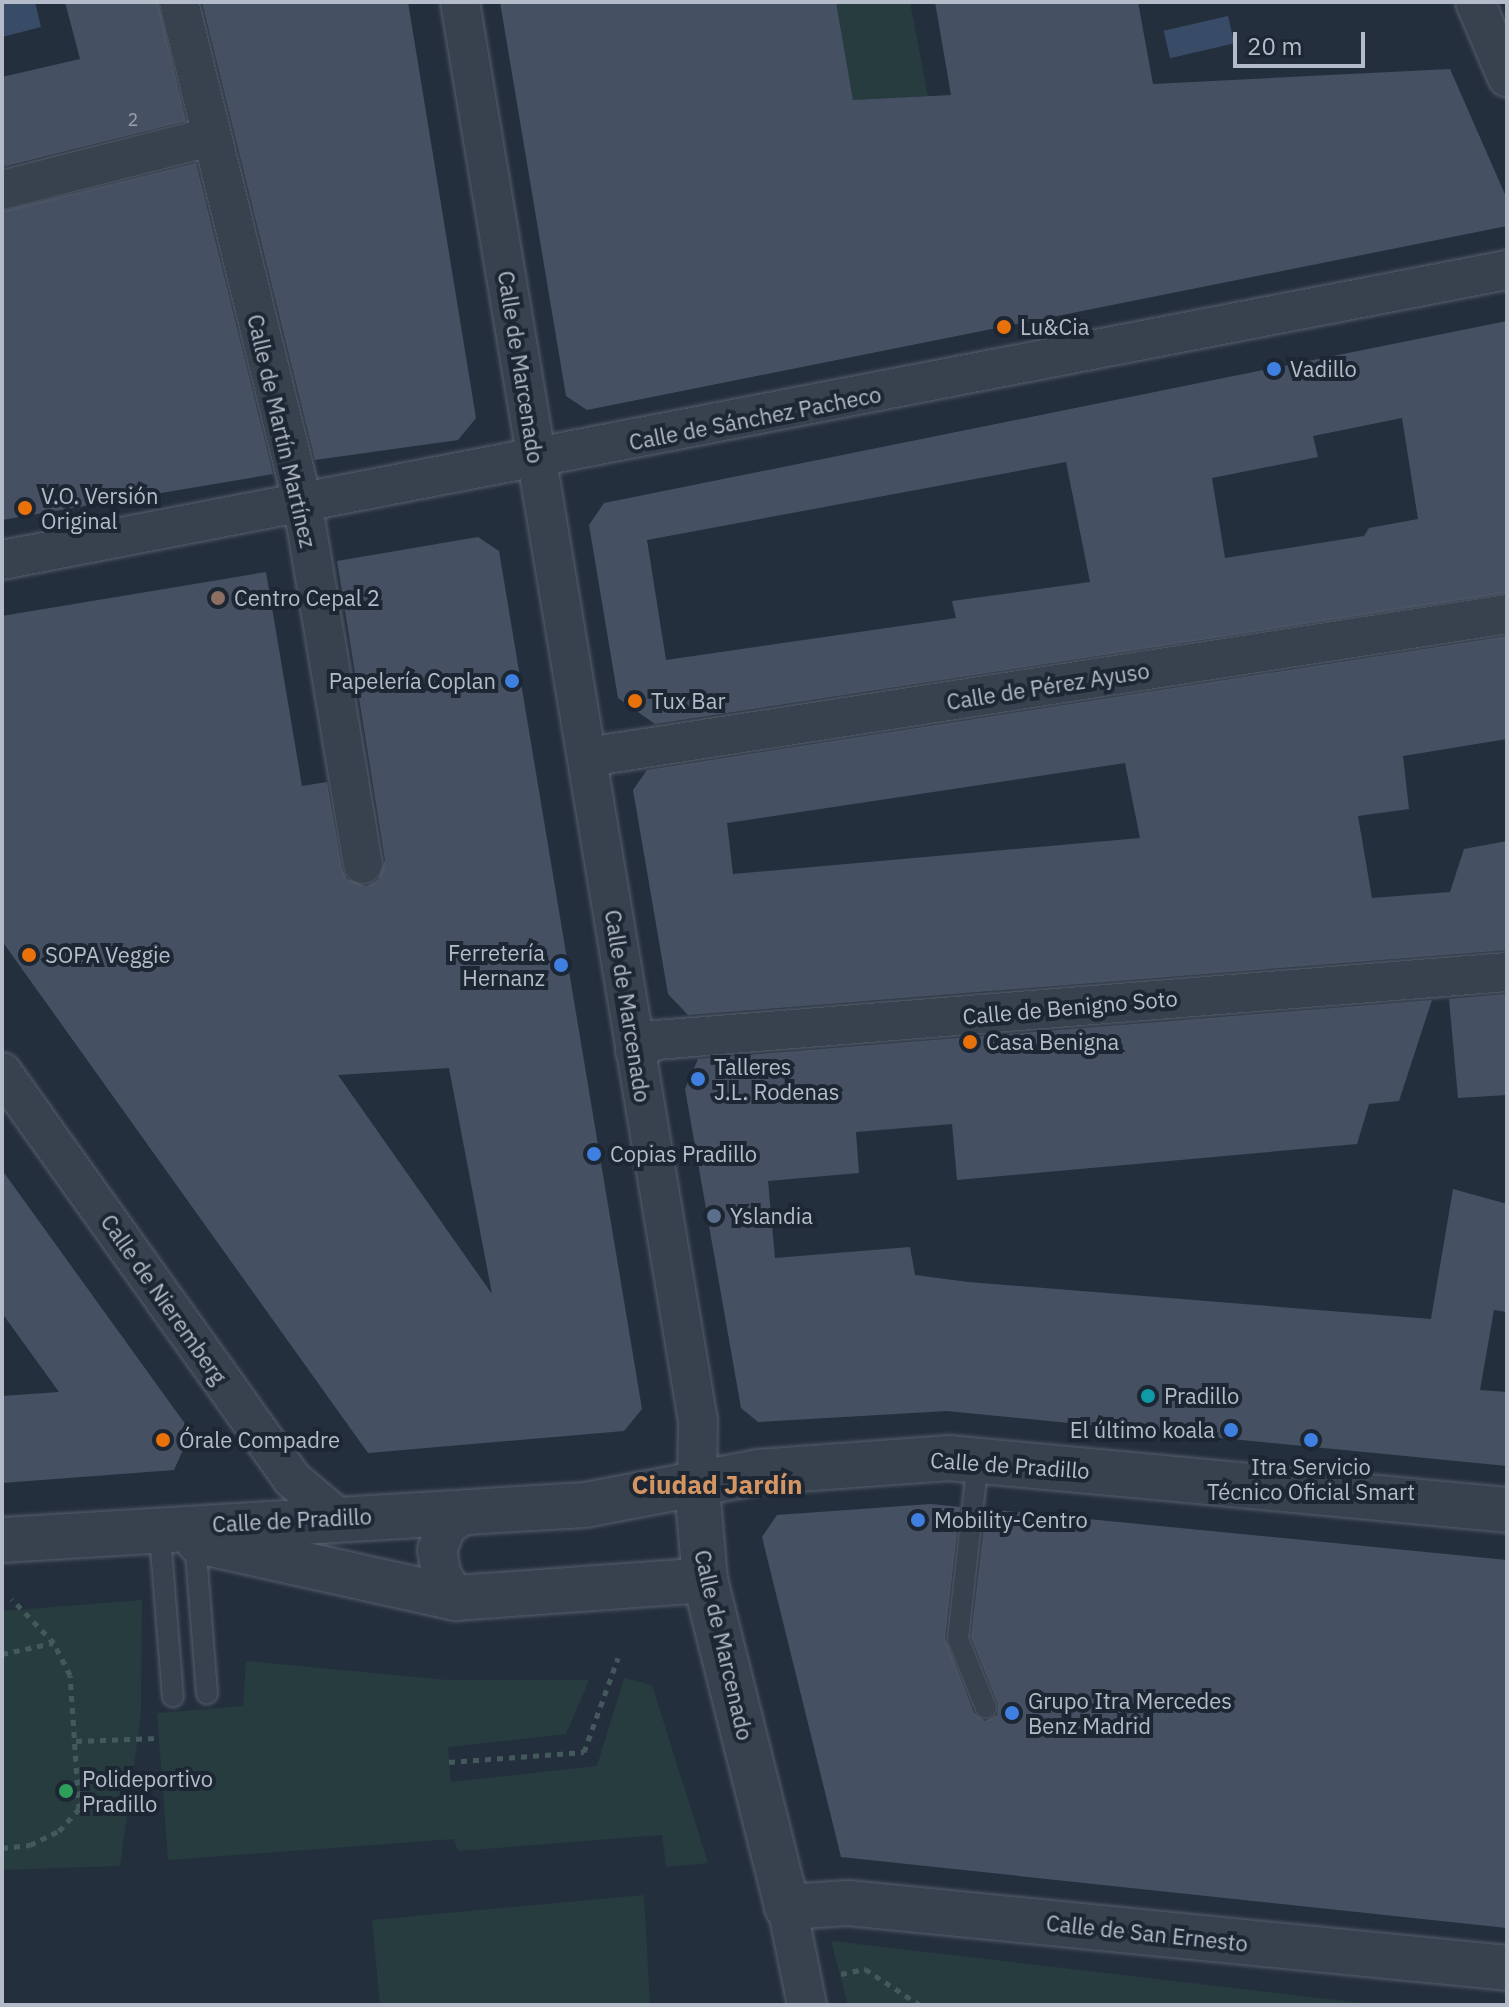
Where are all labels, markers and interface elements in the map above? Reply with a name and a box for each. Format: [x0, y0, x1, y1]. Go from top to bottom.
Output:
scale bar [1237, 16, 1369, 66]
text: 20 m [1247, 30, 1302, 62]
house number: 2 [128, 109, 138, 131]
street label: Calle de Marcenado [493, 269, 549, 465]
street label: Calle de Martín Martínez [242, 312, 322, 550]
place label: Lu&Cia [1020, 314, 1089, 340]
marker: Lu&Cia [995, 318, 1013, 336]
place label: Vadillo [1290, 356, 1357, 382]
marker: Vadillo [1265, 360, 1283, 378]
street label: Calle de Sánchez Pacheco [627, 381, 883, 455]
place label: V.O. Versión Original [41, 482, 158, 534]
marker: V.O. Versión Original [16, 499, 34, 517]
place label: Centro Cepal 2 [234, 585, 380, 611]
marker: Centro Cepal 2 [209, 589, 227, 607]
street label: Calle de Pérez Ayuso [945, 657, 1151, 715]
place label: Papelería Coplan [329, 668, 496, 694]
marker: Papelería Coplan [503, 672, 521, 690]
place label: Tux Bar [651, 688, 726, 714]
marker: Tux Bar [626, 692, 644, 710]
street label: Calle de Marcenado [600, 908, 656, 1104]
place label: Ferretería Hernanz [448, 939, 545, 990]
place label: SOPA Veggie [45, 942, 171, 968]
marker: SOPA Veggie [20, 946, 38, 964]
marker: Ferretería Hernanz [552, 956, 570, 974]
street label: Calle de Benigno Soto [961, 984, 1179, 1030]
place label: Casa Benigna [986, 1029, 1119, 1055]
marker: Casa Benigna [961, 1033, 979, 1051]
place label: Talleres J.L. Rodenas [714, 1053, 839, 1104]
marker: Talleres J.L. Rodenas [689, 1070, 707, 1088]
place label: Copias Pradillo [610, 1141, 757, 1167]
marker: Copias Pradillo [585, 1145, 603, 1163]
place label: Yslandia [730, 1203, 813, 1229]
marker: Yslandia [705, 1207, 723, 1225]
street label: Calle de Nieremberg [96, 1209, 232, 1389]
place label: Pradillo [1164, 1383, 1239, 1409]
marker: Pradillo [1139, 1387, 1157, 1405]
place label: El último koala [1070, 1417, 1215, 1443]
marker: El último koala [1222, 1421, 1240, 1439]
place label: Órale Compadre [179, 1427, 340, 1453]
marker: Órale Compadre [154, 1431, 172, 1449]
marker: Itra Servicio Técnico Oficial Smart [1302, 1431, 1320, 1449]
street label: Calle de Pradillo [929, 1446, 1091, 1484]
place label: Itra Servicio Técnico Oficial Smart [1207, 1453, 1415, 1504]
district label: Ciudad Jardín [632, 1469, 802, 1501]
street label: Calle de Pradillo [211, 1503, 373, 1537]
place label: Mobility-Centro [934, 1507, 1088, 1533]
marker: Mobility-Centro [909, 1511, 927, 1529]
street label: Calle de Marcenado [689, 1547, 759, 1743]
place label: Grupo Itra Mercedes Benz Madrid [1028, 1687, 1232, 1738]
marker: Grupo Itra Mercedes Benz Madrid [1003, 1704, 1021, 1722]
place label: Polideportivo Pradillo [82, 1765, 213, 1816]
marker: Polideportivo Pradillo [57, 1782, 75, 1800]
street label: Calle de San Ernesto [1045, 1909, 1249, 1957]

